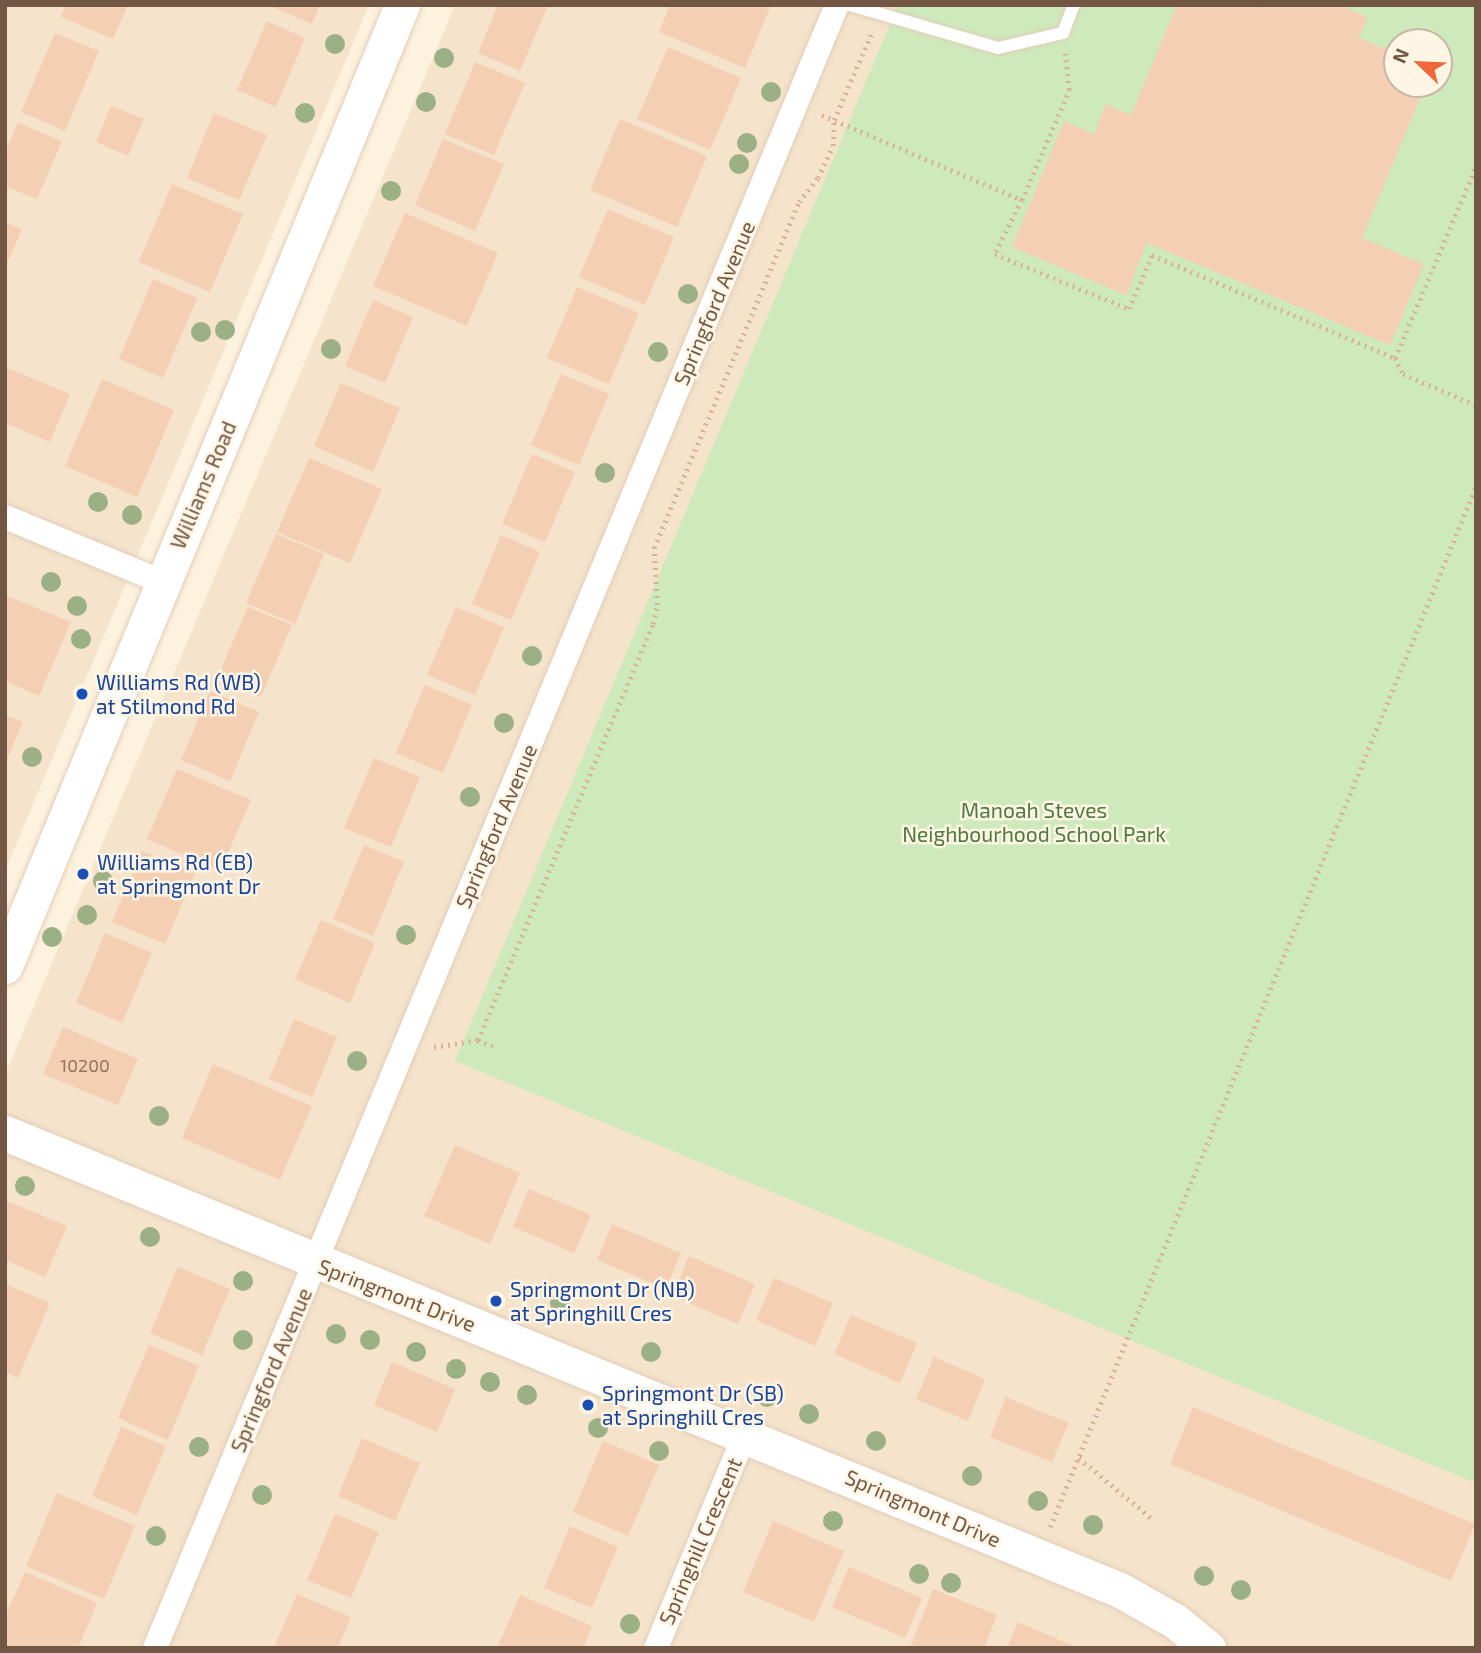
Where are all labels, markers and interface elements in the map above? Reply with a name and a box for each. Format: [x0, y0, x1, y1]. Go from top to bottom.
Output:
north arrow [1383, 28, 1453, 98]
text: N [1387, 45, 1413, 66]
street label: Springford Avenue [668, 217, 760, 389]
street label: Williams Road [165, 417, 241, 553]
place label: Williams Rd (WB) at Stilmond Rd [96, 669, 261, 719]
marker: Williams Rd (WB) at Stilmond Rd [74, 686, 90, 702]
street label: Springford Avenue [450, 740, 542, 912]
park label: Manoah Steves Neighbourhood School Park [902, 797, 1166, 847]
place label: Williams Rd (EB) at Springmont Dr [97, 849, 260, 899]
marker: Williams Rd (EB) at Springmont Dr [75, 866, 91, 882]
house number: 10200 [60, 1054, 110, 1076]
street label: Springmont Drive [315, 1253, 479, 1337]
place label: Springmont Dr (NB) at Springhill Cres [510, 1276, 695, 1326]
street label: Springford Avenue [225, 1284, 317, 1456]
marker: Springmont Dr (NB) at Springhill Cres [488, 1293, 504, 1309]
place label: Springmont Dr (SB) at Springhill Cres [602, 1380, 784, 1430]
marker: Springmont Dr (SB) at Springhill Cres [580, 1397, 596, 1413]
street label: Springhill Crescent [653, 1453, 747, 1629]
street label: Springmont Drive [841, 1464, 1005, 1552]

